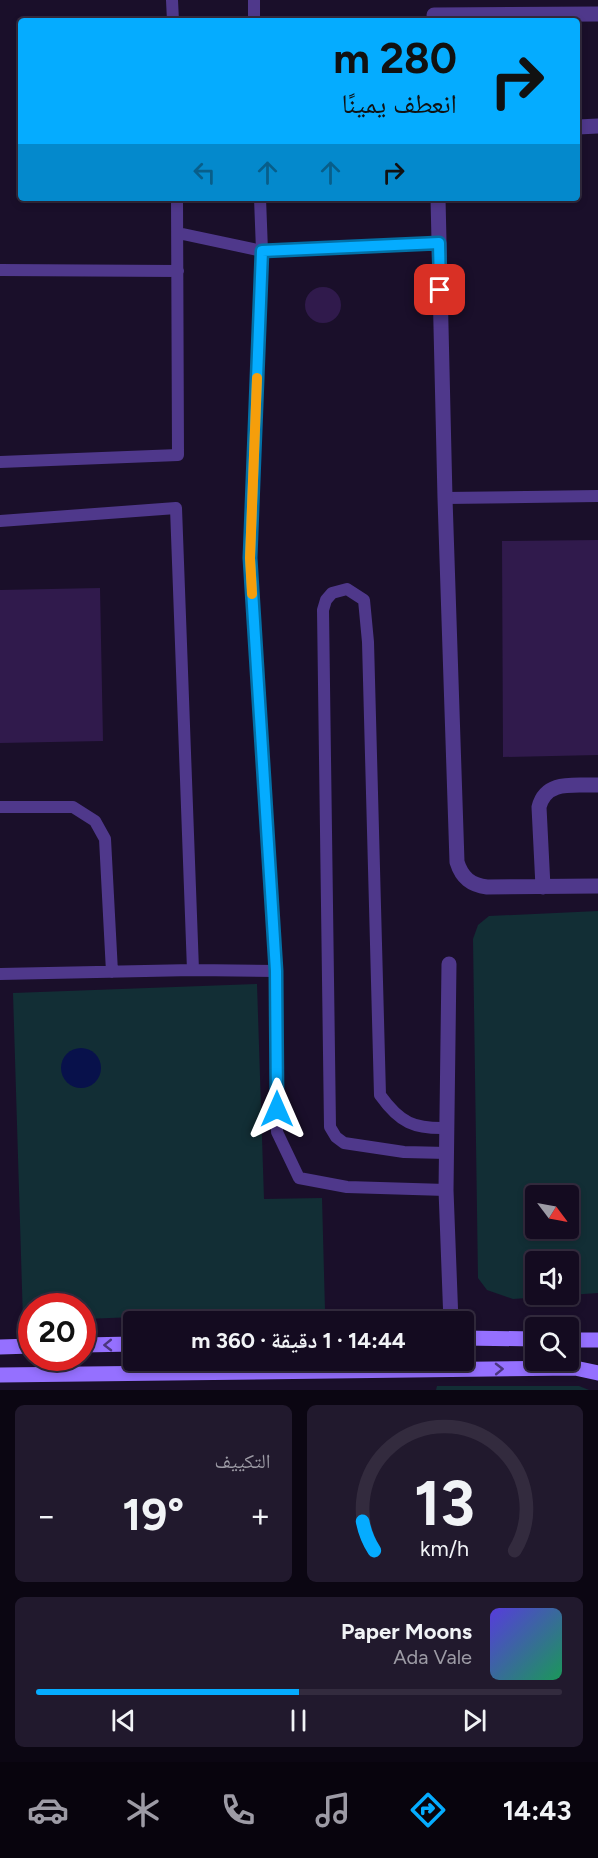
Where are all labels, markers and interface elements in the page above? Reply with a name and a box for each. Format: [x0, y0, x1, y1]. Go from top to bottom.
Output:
text: 280 m [333, 33, 457, 84]
icon: right [478, 42, 556, 120]
text: انعطف يمينًا [341, 87, 457, 120]
icon: left [188, 156, 221, 189]
icon: ahead [251, 156, 284, 189]
icon: ahead [314, 156, 347, 189]
icon: right [377, 156, 410, 189]
pin [414, 264, 465, 315]
icon: arrive [423, 273, 456, 306]
position arrow [245, 1077, 309, 1141]
north arrow [525, 1185, 579, 1239]
map controls [525, 1185, 579, 1371]
button: sound [525, 1251, 579, 1305]
speed limit sign: 20 [18, 1293, 96, 1371]
button: search [525, 1317, 579, 1371]
text: 14:44 · 1 دقيقة · 360 m [191, 1327, 406, 1354]
one-way arrow [103, 1339, 112, 1351]
one-way arrow [495, 1363, 504, 1375]
text: التكييف [214, 1449, 271, 1473]
text: 13 [414, 1466, 475, 1541]
text: 19° [122, 1487, 184, 1541]
text: − [36, 1496, 57, 1535]
text: + [250, 1496, 270, 1535]
text: km/h [420, 1536, 469, 1561]
text: Paper Moons [341, 1618, 472, 1645]
text: Ada Vale [393, 1645, 472, 1669]
icon: previous [107, 1704, 140, 1737]
icon: pause [282, 1704, 315, 1737]
icon: next [458, 1704, 491, 1737]
icon: car [27, 1789, 69, 1831]
icon: climate [122, 1789, 164, 1831]
icon: phone [217, 1789, 259, 1831]
icon: music [312, 1789, 354, 1831]
icon: directions [407, 1789, 449, 1831]
text: 14:43 [503, 1794, 571, 1827]

